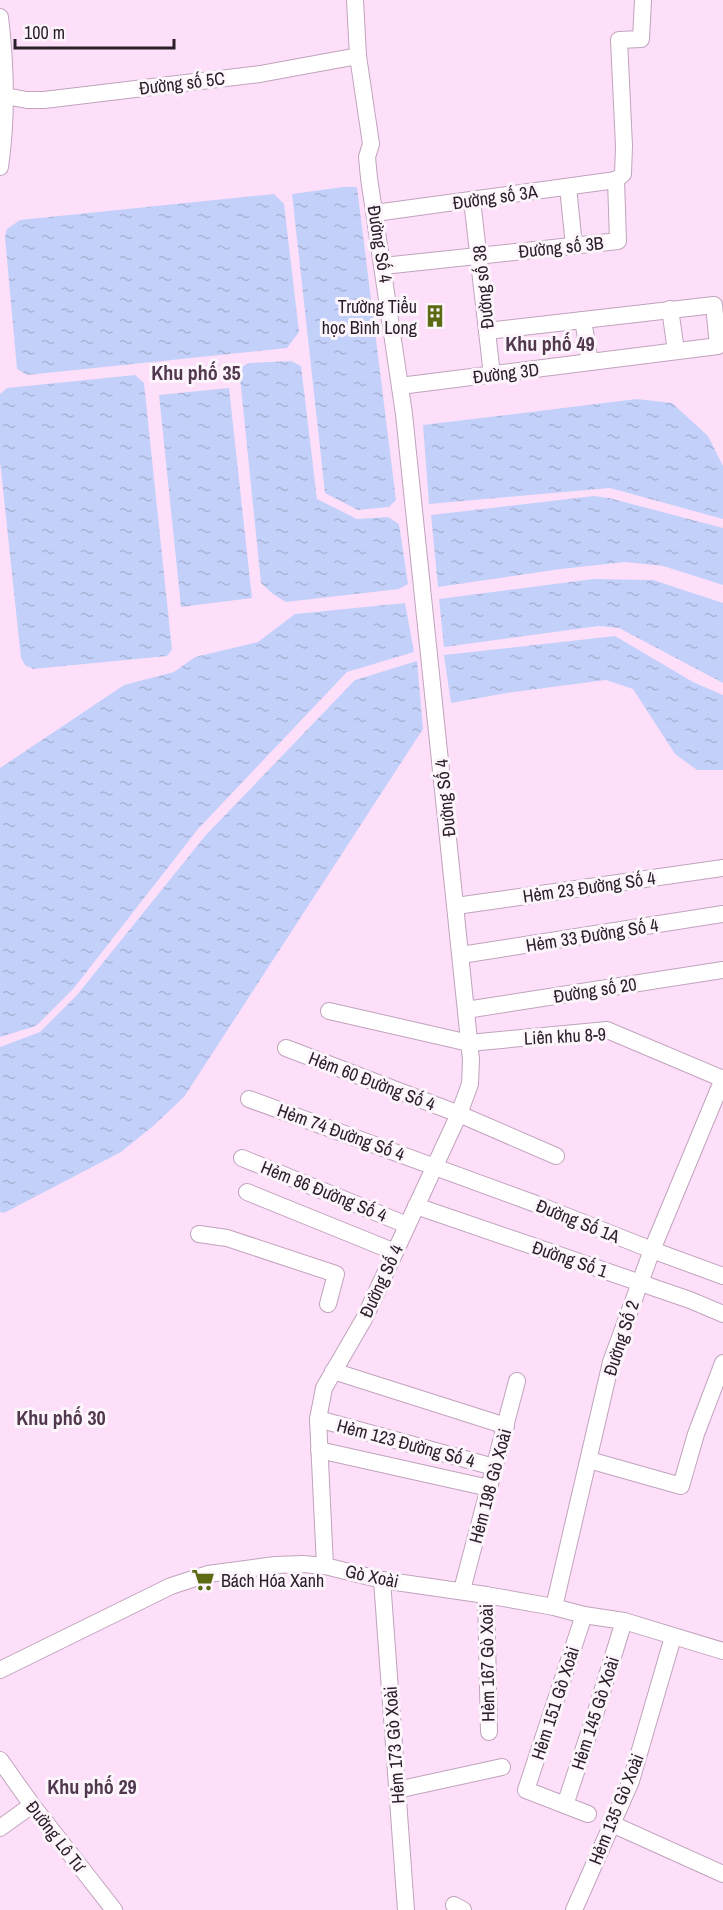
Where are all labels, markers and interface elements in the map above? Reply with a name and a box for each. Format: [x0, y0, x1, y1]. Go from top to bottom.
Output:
scale bar [15, 12, 174, 50]
text: 100 m [24, 20, 65, 45]
street label: Đường số 5C [138, 65, 226, 101]
street label: Đường số 3A [451, 179, 539, 215]
street label: Đường Số 4 [362, 204, 398, 284]
street label: Đường số 3B [517, 230, 605, 264]
street label: Đường số 38 [466, 244, 500, 330]
place label: Trường Tiểu học Bình Long [322, 294, 418, 340]
building icon: Trường Tiểu học Bình Long [422, 303, 448, 329]
district label: Khu phố 49 [505, 330, 595, 357]
street label: Đường 3D [471, 357, 541, 389]
district label: Khu phố 35 [151, 359, 241, 386]
street label: Đường Số 4 [428, 758, 462, 838]
street label: Hẻm 23 Đường Số 4 [521, 865, 657, 909]
street label: Hẻm 33 Đường Số 4 [524, 912, 660, 958]
street label: Đường số 20 [552, 971, 638, 1009]
street label: Liên khu 8-9 [523, 1021, 607, 1051]
street label: Hẻm 60 Đường Số 4 [305, 1045, 439, 1117]
street label: Hẻm 74 Đường Số 4 [274, 1097, 408, 1167]
street label: Hẻm 86 Đường Số 4 [257, 1154, 391, 1228]
street label: Đường Số 1A [533, 1193, 624, 1249]
street label: Đường Số 1 [529, 1234, 612, 1284]
street label: Đường Số 4 [353, 1240, 409, 1322]
street label: Đường Số 2 [597, 1297, 645, 1379]
district label: Khu phố 30 [16, 1404, 106, 1431]
street label: Hẻm 123 Đường Số 4 [334, 1413, 478, 1473]
street label: Hẻm 198 Gò Xoài [463, 1426, 517, 1546]
street label: Gò Xoài [343, 1558, 401, 1594]
supermarket icon: Bách Hóa Xanh [190, 1567, 216, 1593]
place label: Bách Hóa Xanh [221, 1568, 324, 1593]
street label: Hẻm 167 Gò Xoài [473, 1604, 501, 1722]
street label: Hẻm 151 Gò Xoài [525, 1643, 585, 1763]
street label: Hẻm 145 Gò Xoài [565, 1653, 625, 1773]
street label: Hẻm 173 Gò Xoài [377, 1685, 411, 1805]
street label: Hẻm 135 Gò Xoài [582, 1750, 650, 1868]
district label: Khu phố 29 [47, 1773, 137, 1800]
street label: Đường Lô Tư [20, 1795, 92, 1877]

